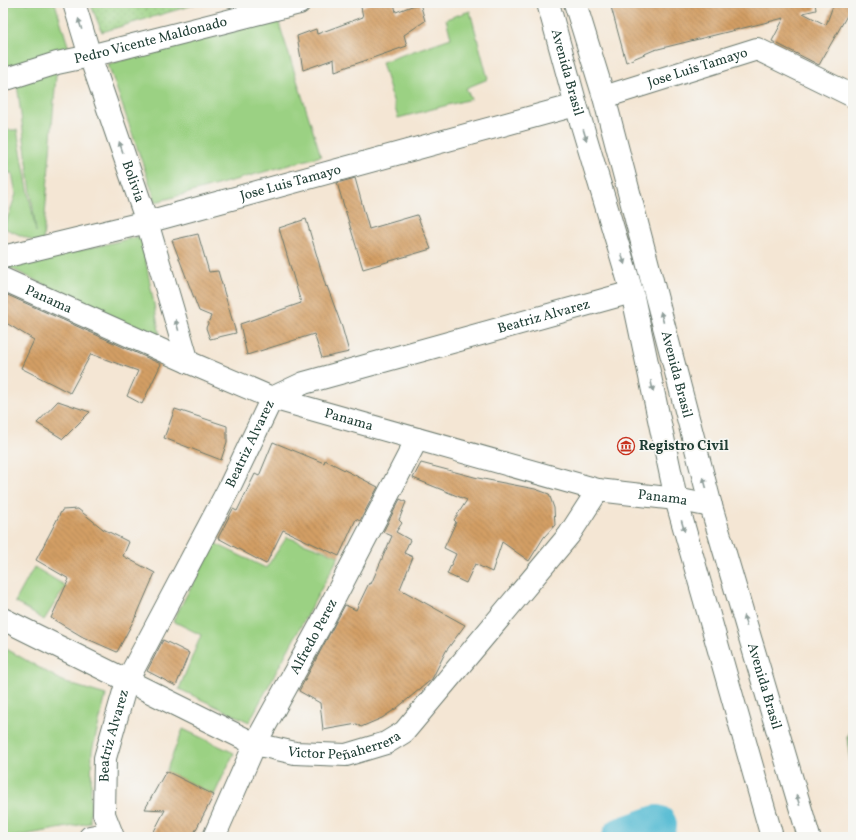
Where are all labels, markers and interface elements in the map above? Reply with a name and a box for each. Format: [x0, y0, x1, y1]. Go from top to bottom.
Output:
street label: Pedro Vicente Maldonado [73, 12, 229, 69]
one-way arrow [77, 18, 83, 30]
street label: Avenida Brasil [546, 27, 588, 118]
street label: Jose Luis Tamayo [645, 43, 750, 92]
one-way arrow [582, 129, 588, 141]
one-way arrow [118, 141, 124, 153]
street label: Bolivia [117, 158, 149, 205]
street label: Jose Luis Tamayo [238, 160, 343, 206]
one-way arrow [620, 254, 626, 266]
street label: Panama [22, 281, 75, 318]
street label: Beatriz Alvarez [495, 295, 592, 338]
one-way arrow [659, 310, 665, 322]
one-way arrow [174, 318, 180, 330]
street label: Avenida Brasil [656, 329, 697, 420]
one-way arrow [649, 380, 655, 392]
street label: Beatriz Alvarez [221, 397, 279, 491]
street label: Panama [322, 404, 375, 436]
museum icon: Registro Civil [616, 436, 636, 456]
place label: Registro Civil [639, 437, 729, 456]
one-way arrow [702, 477, 708, 489]
street label: Panama [637, 485, 689, 511]
one-way arrow [681, 520, 687, 533]
street label: Alfredo Perez [286, 595, 342, 678]
one-way arrow [742, 615, 748, 627]
street label: Avenida Brasil [743, 641, 786, 732]
street label: Beatriz Alvarez [95, 687, 134, 782]
street label: Victor Peñaherrera [286, 726, 405, 765]
one-way arrow [795, 793, 801, 805]

